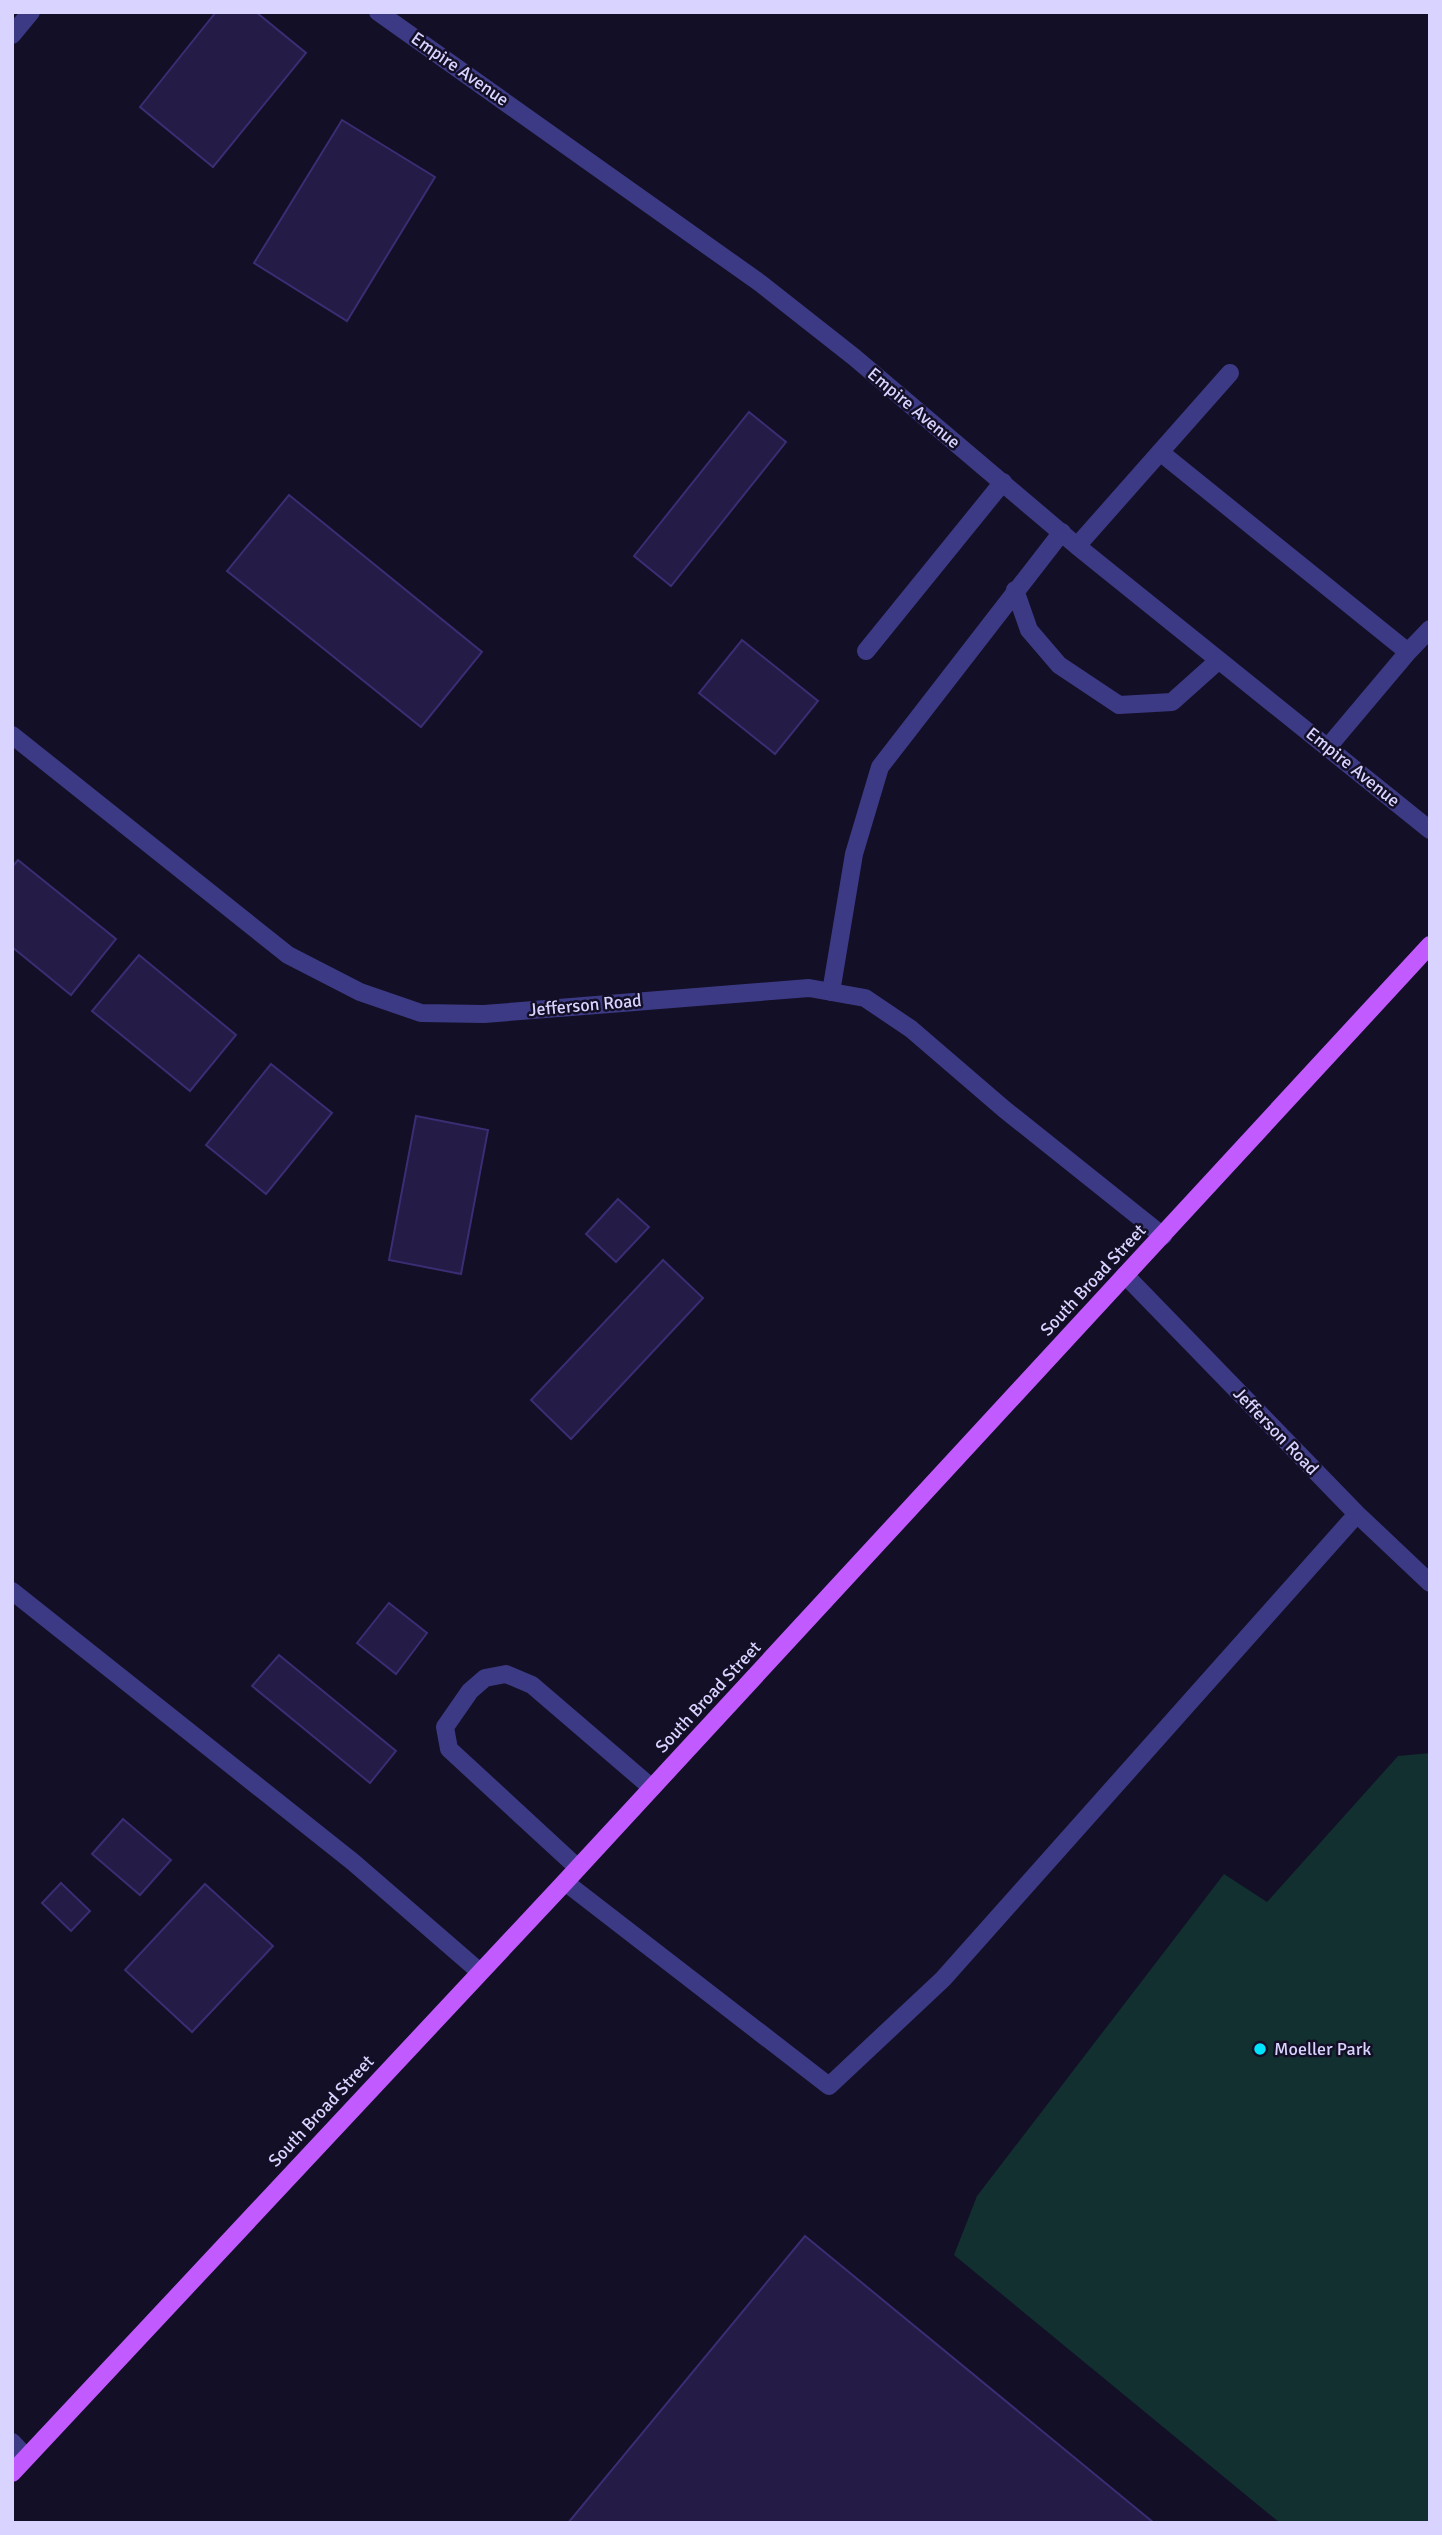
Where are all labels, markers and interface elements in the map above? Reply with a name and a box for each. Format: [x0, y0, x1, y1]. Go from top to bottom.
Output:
street label: Empire Avenue [407, 27, 513, 111]
street label: Empire Avenue [863, 363, 965, 453]
street label: Empire Avenue [1302, 722, 1404, 812]
street label: Jefferson Road [527, 989, 643, 1021]
street label: South Broad Street [1036, 1219, 1150, 1341]
street label: Jefferson Road [1229, 1382, 1323, 1480]
street label: South Broad Street [651, 1636, 765, 1758]
place label: Moeller Park [1274, 2038, 1371, 2060]
marker: Moeller Park [1252, 2041, 1268, 2057]
street label: South Broad Street [264, 2050, 378, 2172]

